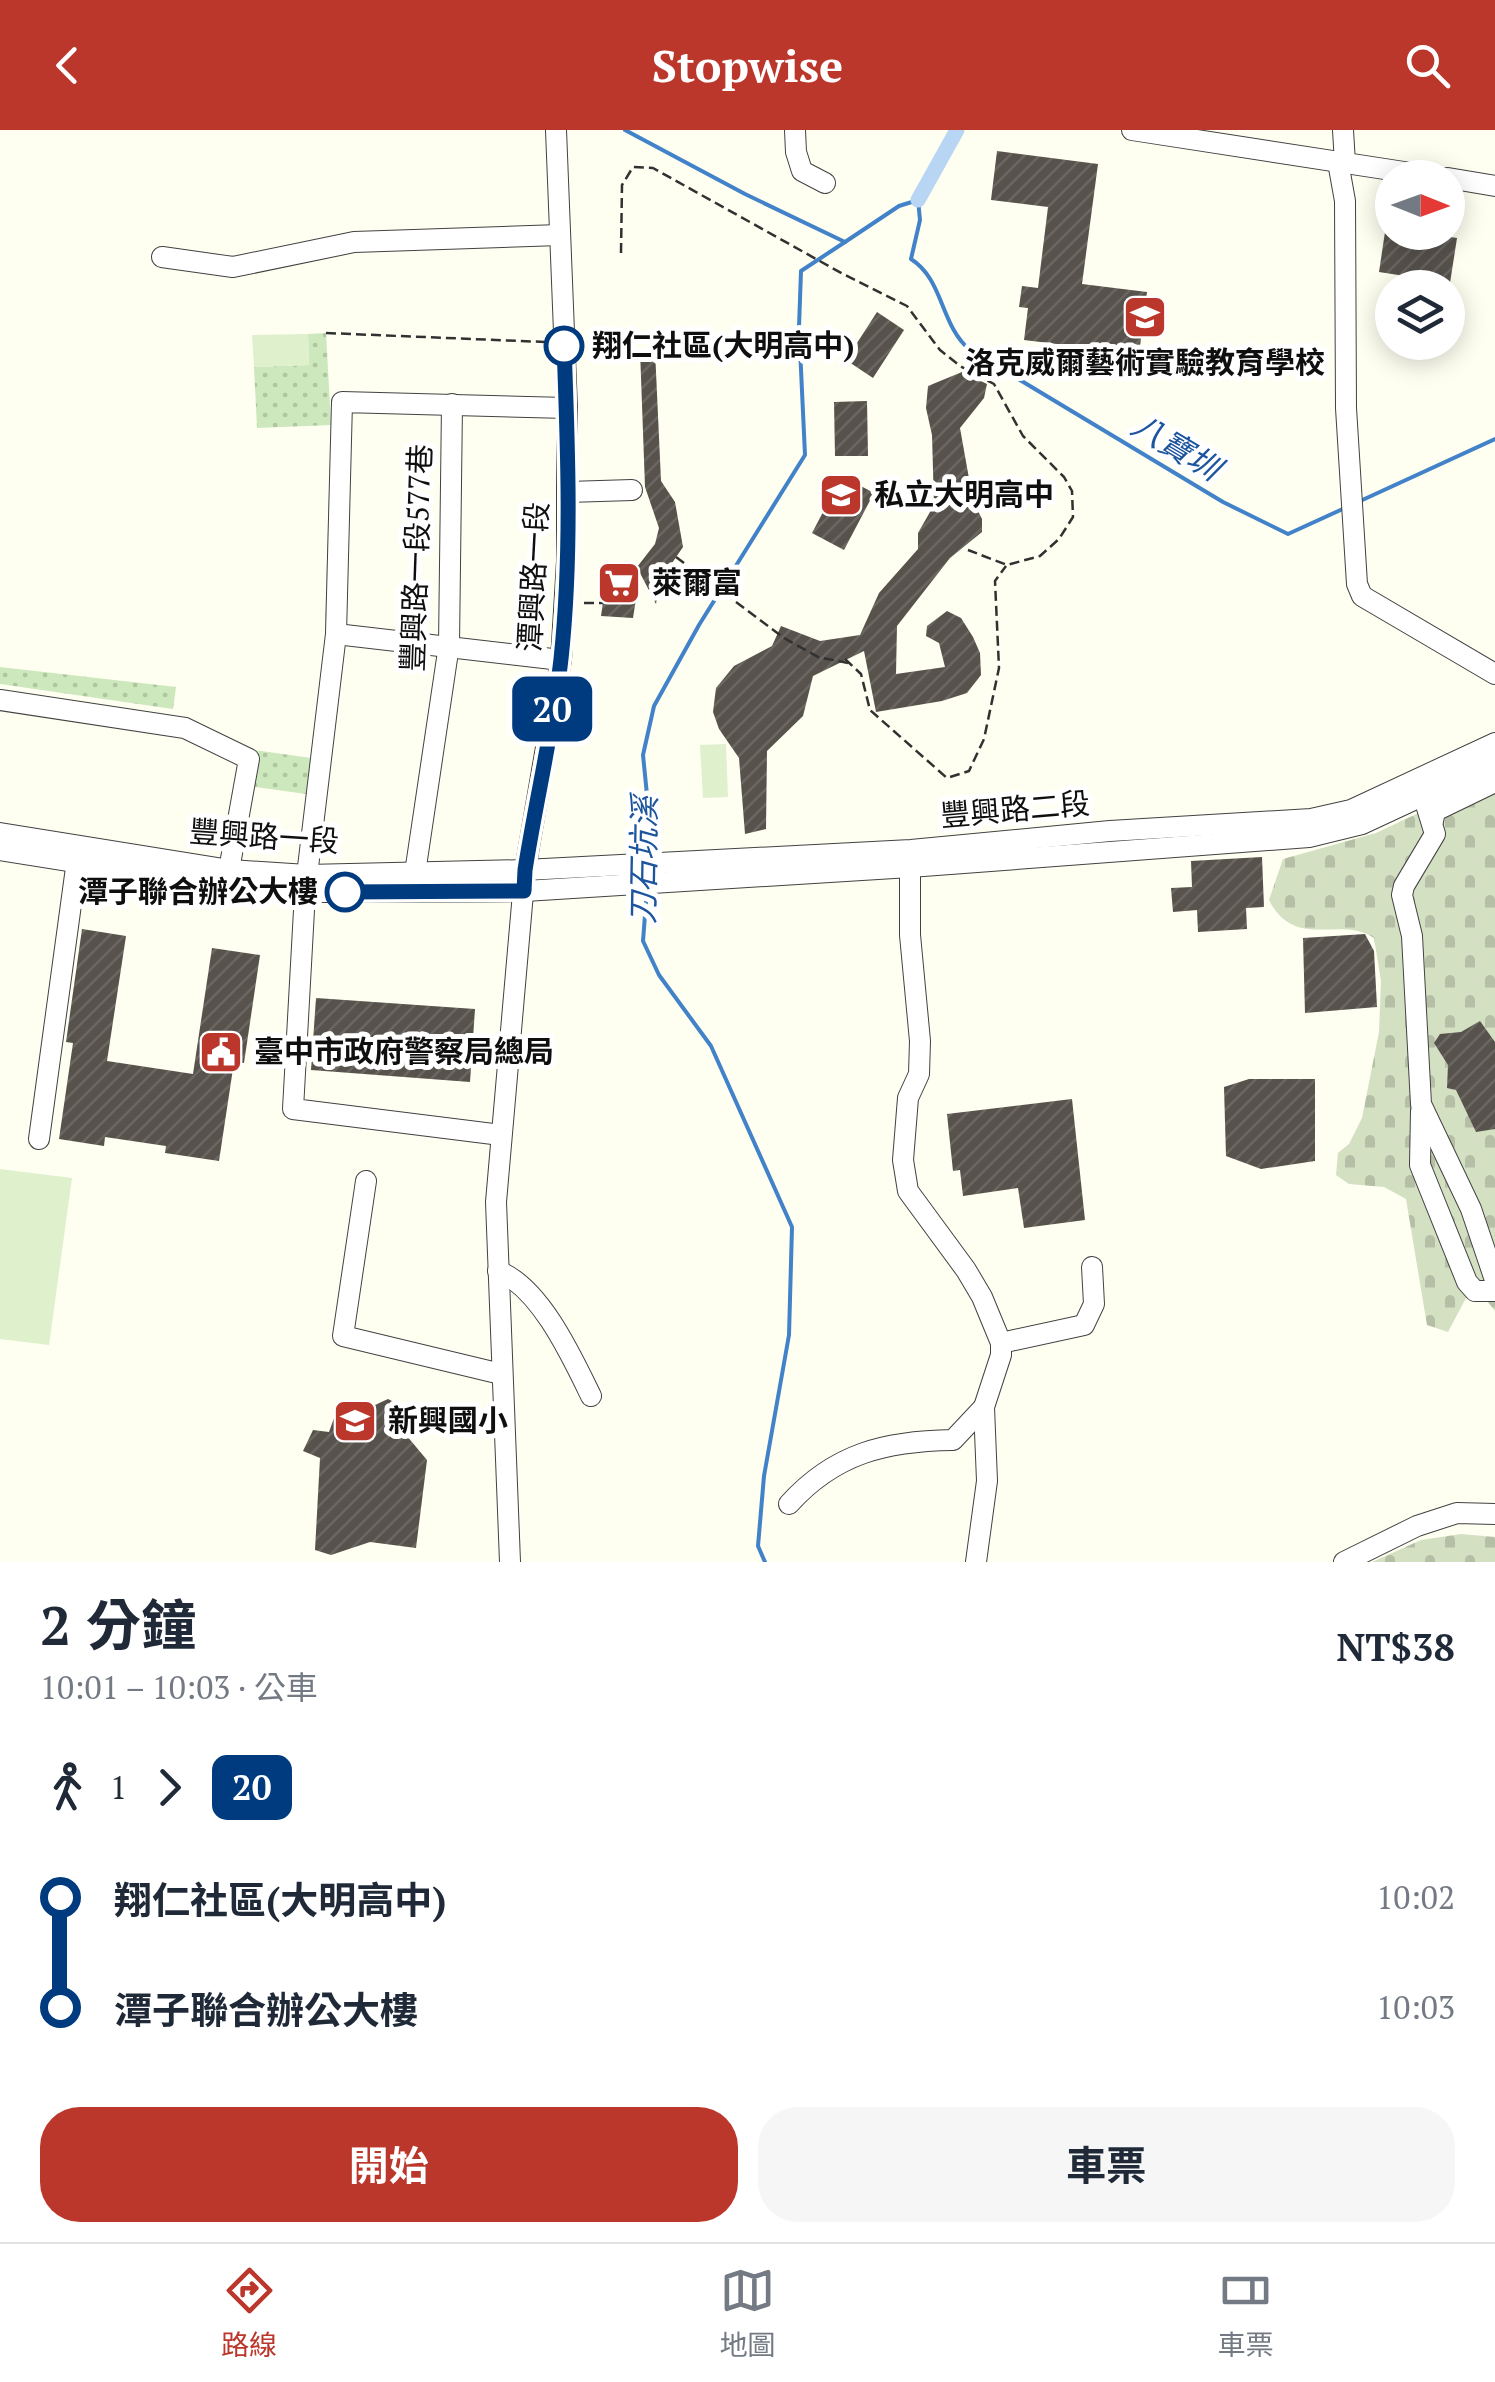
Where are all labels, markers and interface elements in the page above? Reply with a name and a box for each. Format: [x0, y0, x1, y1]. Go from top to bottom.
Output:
text: Stopwise [652, 35, 843, 95]
icon: back [40, 38, 95, 93]
icon: search [1400, 38, 1455, 93]
north arrow [1375, 160, 1465, 250]
map controls [1375, 160, 1465, 360]
button: layers [1375, 270, 1465, 360]
school or university icon: 洛克威爾藝術實驗教育學校 [1122, 294, 1168, 340]
place label: 翔仁社區(大明高中) [592, 325, 855, 365]
marker: 翔仁社區(大明高中) [545, 327, 583, 365]
place label: 洛克威爾藝術實驗教育學校 [965, 342, 1325, 382]
water label: 八寶圳 [1125, 403, 1232, 491]
street label: 豐興路一段577巷 [392, 443, 440, 673]
school or university icon: 私立大明高中 [818, 472, 864, 518]
place label: 私立大明高中 [874, 474, 1054, 514]
street label: 潭興路一段 [509, 501, 557, 653]
supermarket icon: 萊爾富 [596, 560, 642, 606]
place label: 萊爾富 [652, 562, 742, 602]
line badge: 20 [507, 676, 597, 742]
text: 20 [532, 686, 572, 732]
street label: 豐興路二段 [938, 783, 1091, 835]
water label: 刀石坑溪 [621, 792, 665, 924]
street label: 豐興路一段 [188, 811, 340, 861]
place label: 潭子聯合辦公大樓 [78, 871, 318, 911]
marker: 潭子聯合辦公大樓 [326, 873, 364, 911]
public building icon: 臺中市政府警察局總局 [198, 1029, 244, 1075]
place label: 臺中市政府警察局總局 [254, 1031, 554, 1071]
school or university icon: 新興國小 [332, 1398, 378, 1444]
place label: 新興國小 [388, 1400, 508, 1440]
text: 2 分鐘 [40, 1588, 196, 1661]
text: NT$38 [1336, 1622, 1455, 1672]
text: 10:01 – 10:03 · 公車 [40, 1666, 318, 1708]
icon: walk [40, 1760, 95, 1815]
icon: forward [142, 1760, 197, 1815]
text: 20 [232, 1764, 272, 1810]
text: 1 [110, 1766, 127, 1808]
text: 翔仁社區(大明高中) [114, 1875, 447, 1925]
text: 10:02 [1376, 1876, 1455, 1918]
text: 潭子聯合辦公大樓 [114, 1985, 418, 2035]
text: 10:03 [1376, 1986, 1455, 2028]
button: 開始 [40, 2107, 738, 2222]
button: 車票 [758, 2107, 1455, 2222]
tab: 路線 [221, 2263, 277, 2363]
tab: 地圖 [719, 2263, 776, 2363]
tab: 車票 [1218, 2263, 1274, 2363]

